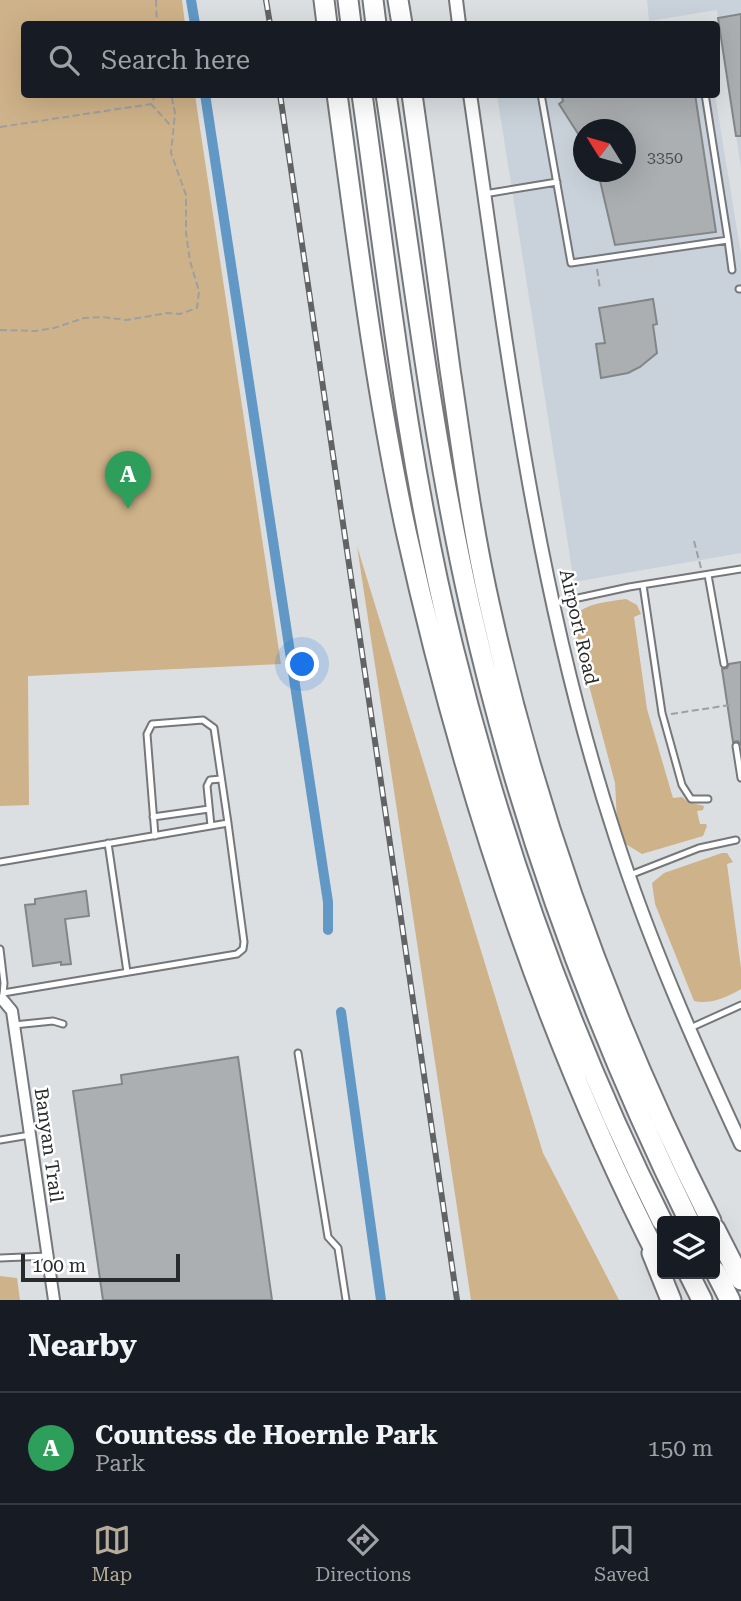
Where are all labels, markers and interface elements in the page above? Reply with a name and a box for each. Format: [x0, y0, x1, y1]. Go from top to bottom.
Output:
search box [21, 21, 720, 98]
icon: search [45, 41, 83, 79]
text: Search here [101, 45, 250, 75]
north arrow [573, 119, 636, 182]
house number: 3350 [647, 148, 683, 167]
pin: A [105, 451, 151, 509]
street label: Airport Road [555, 567, 603, 687]
your location [285, 647, 319, 681]
street label: Banyan Trail [30, 1086, 68, 1204]
map controls [657, 1216, 720, 1279]
button: layers [657, 1216, 720, 1279]
scale bar [21, 1251, 180, 1283]
text: 100 m [32, 1254, 86, 1277]
text: Nearby [28, 1328, 137, 1363]
text: Countess de Hoernle Park [95, 1420, 438, 1450]
text: A [43, 1435, 59, 1462]
text: 150 m [648, 1435, 713, 1462]
text: Park [95, 1450, 146, 1477]
tab: Map [92, 1521, 132, 1586]
tab: Directions [315, 1521, 411, 1586]
tab: Saved [594, 1521, 649, 1586]

